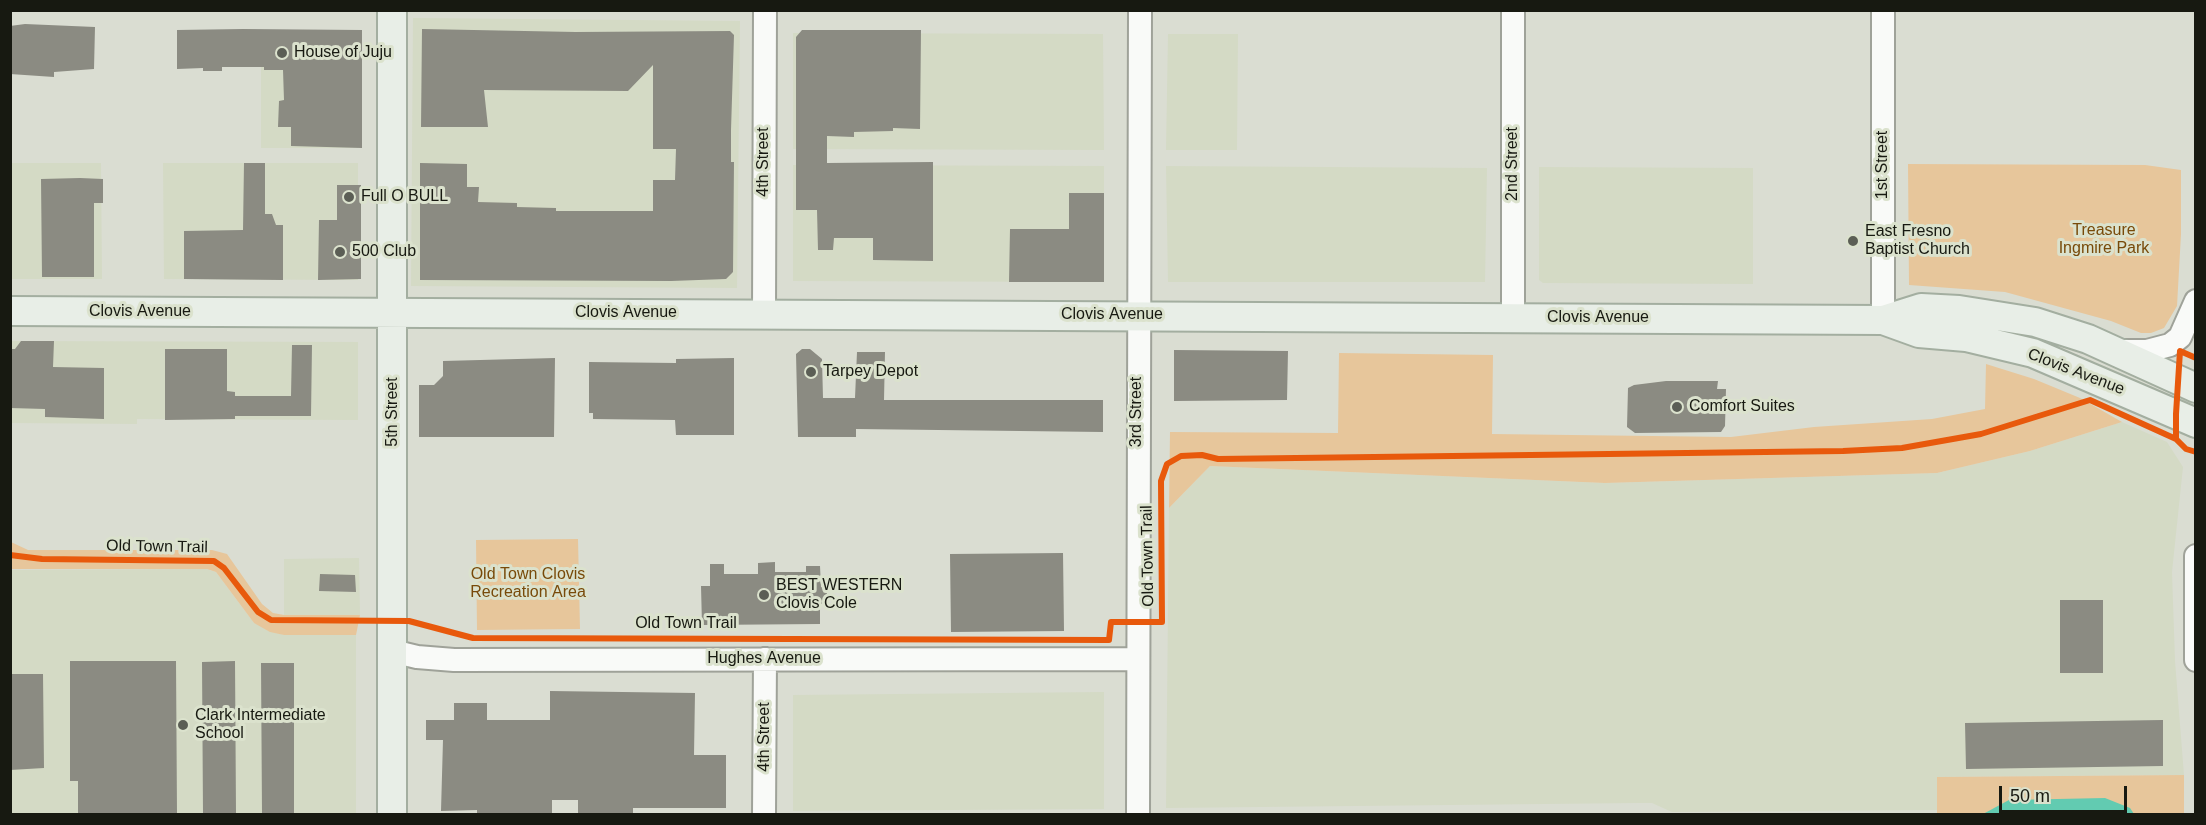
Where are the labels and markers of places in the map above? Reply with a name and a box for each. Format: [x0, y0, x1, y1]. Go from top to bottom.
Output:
place label: House of Juju [294, 43, 392, 63]
marker: House of Juju [275, 46, 289, 60]
place label: Full O BULL [361, 187, 448, 207]
marker: Full O BULL [342, 190, 356, 204]
place label: East Fresno Baptist Church [1865, 222, 1970, 260]
marker: East Fresno Baptist Church [1846, 234, 1860, 248]
place label: 500 Club [352, 242, 416, 262]
marker: 500 Club [333, 245, 347, 259]
place label: Tarpey Depot [823, 362, 918, 382]
marker: Tarpey Depot [804, 365, 818, 379]
place label: Comfort Suites [1689, 397, 1795, 417]
marker: Comfort Suites [1670, 400, 1684, 414]
place label: BEST WESTERN Clovis Cole [776, 576, 902, 614]
marker: BEST WESTERN Clovis Cole [757, 588, 771, 602]
place label: Clark Intermediate School [195, 706, 326, 744]
marker: Clark Intermediate School [176, 718, 190, 732]

